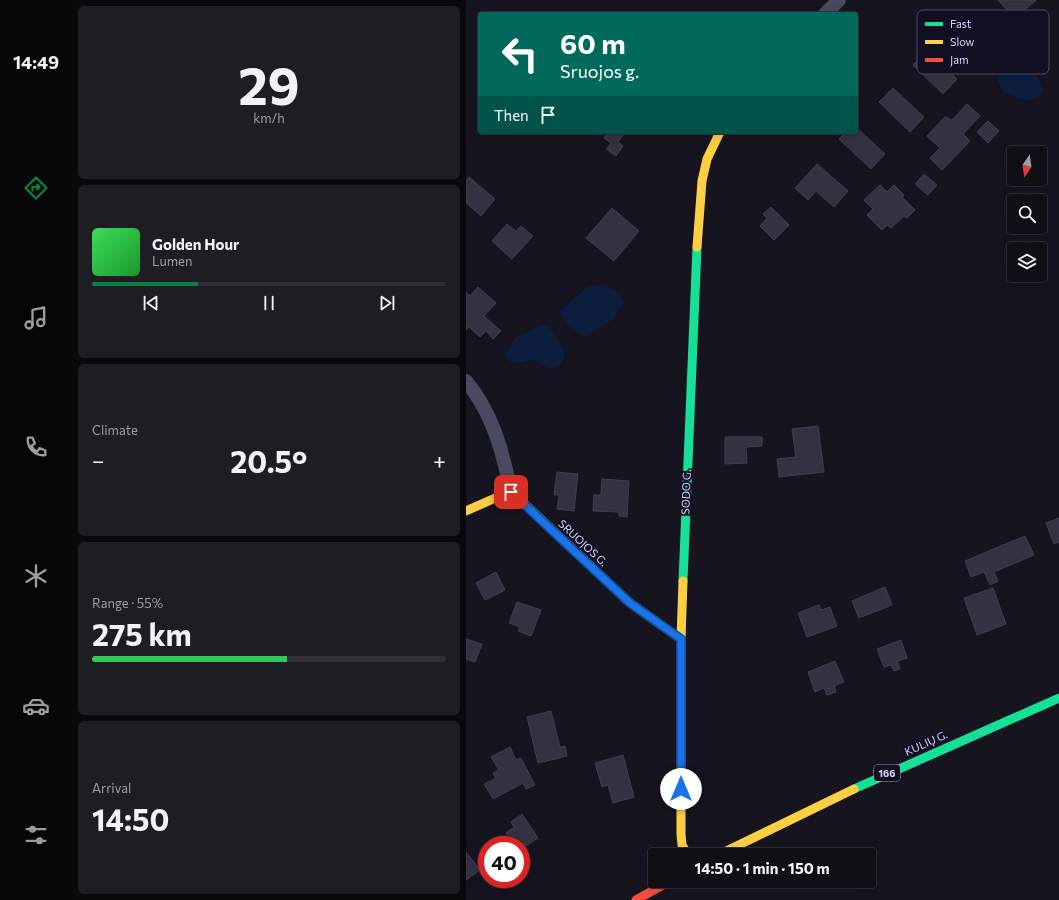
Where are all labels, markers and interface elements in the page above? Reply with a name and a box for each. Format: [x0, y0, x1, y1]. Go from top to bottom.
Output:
legend [917, 10, 1049, 74]
text: Fast [950, 17, 972, 30]
text: 60 m [560, 26, 626, 60]
icon: left [494, 28, 546, 80]
text: Slow [950, 35, 975, 48]
text: 14:49 [13, 51, 59, 73]
text: 29 [238, 52, 300, 116]
text: Jam [950, 53, 969, 67]
text: Sruojos g. [560, 60, 639, 82]
icon: arrive [537, 104, 559, 126]
text: Then [494, 106, 529, 124]
text: km/h [253, 110, 285, 126]
north arrow [1007, 146, 1047, 186]
map controls [1007, 146, 1047, 282]
icon: directions [22, 174, 50, 202]
button: search [1007, 194, 1047, 234]
text: Golden Hour [152, 235, 239, 253]
button: layers [1007, 242, 1047, 282]
text: Lumen [152, 253, 192, 269]
icon: previous [140, 292, 162, 314]
icon: pause [258, 292, 280, 314]
icon: next [376, 292, 398, 314]
icon: music [22, 304, 50, 332]
text: Climate [92, 422, 138, 438]
icon: phone [22, 433, 50, 461]
text: 20.5° [230, 442, 307, 479]
text: − [92, 447, 105, 474]
text: + [433, 447, 446, 474]
street label: SODO G. [678, 469, 693, 515]
pin [494, 475, 528, 509]
icon: arrive [500, 481, 522, 503]
street label: SRUOJOS G. [556, 517, 611, 570]
icon: climate [22, 562, 50, 590]
text: Range · 55% [92, 595, 163, 611]
text: 275 km [92, 615, 192, 652]
icon: car [22, 692, 50, 720]
street label: KULIŲ G. [902, 727, 950, 758]
road number: 166 [874, 765, 900, 781]
position arrow [660, 768, 702, 810]
text: Arrival [92, 780, 131, 796]
text: 14:50 [92, 800, 169, 837]
icon: filters [22, 821, 50, 849]
speed limit sign: 40 [478, 836, 530, 888]
text: 14:50 · 1 min · 150 m [694, 859, 830, 877]

